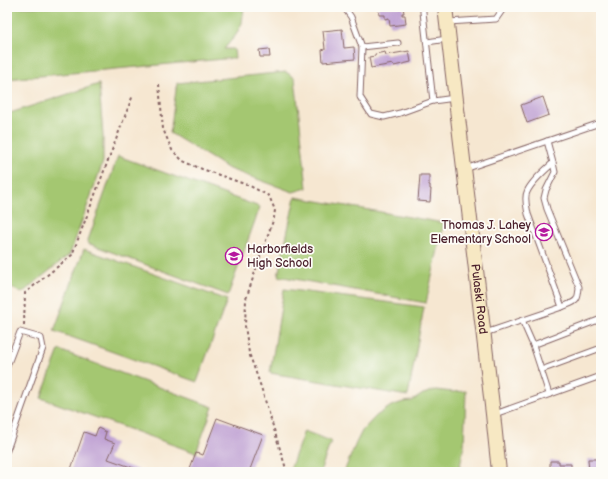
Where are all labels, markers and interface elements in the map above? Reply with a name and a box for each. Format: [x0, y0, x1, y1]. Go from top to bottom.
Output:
place label: Thomas J. Lahey Elementary School [430, 218, 532, 247]
school or university icon: Thomas J. Lahey Elementary School [534, 222, 554, 242]
place label: Harborfields High School [247, 242, 313, 271]
school or university icon: Harborfields High School [224, 246, 244, 266]
street label: Pulaski Road [467, 263, 491, 335]

